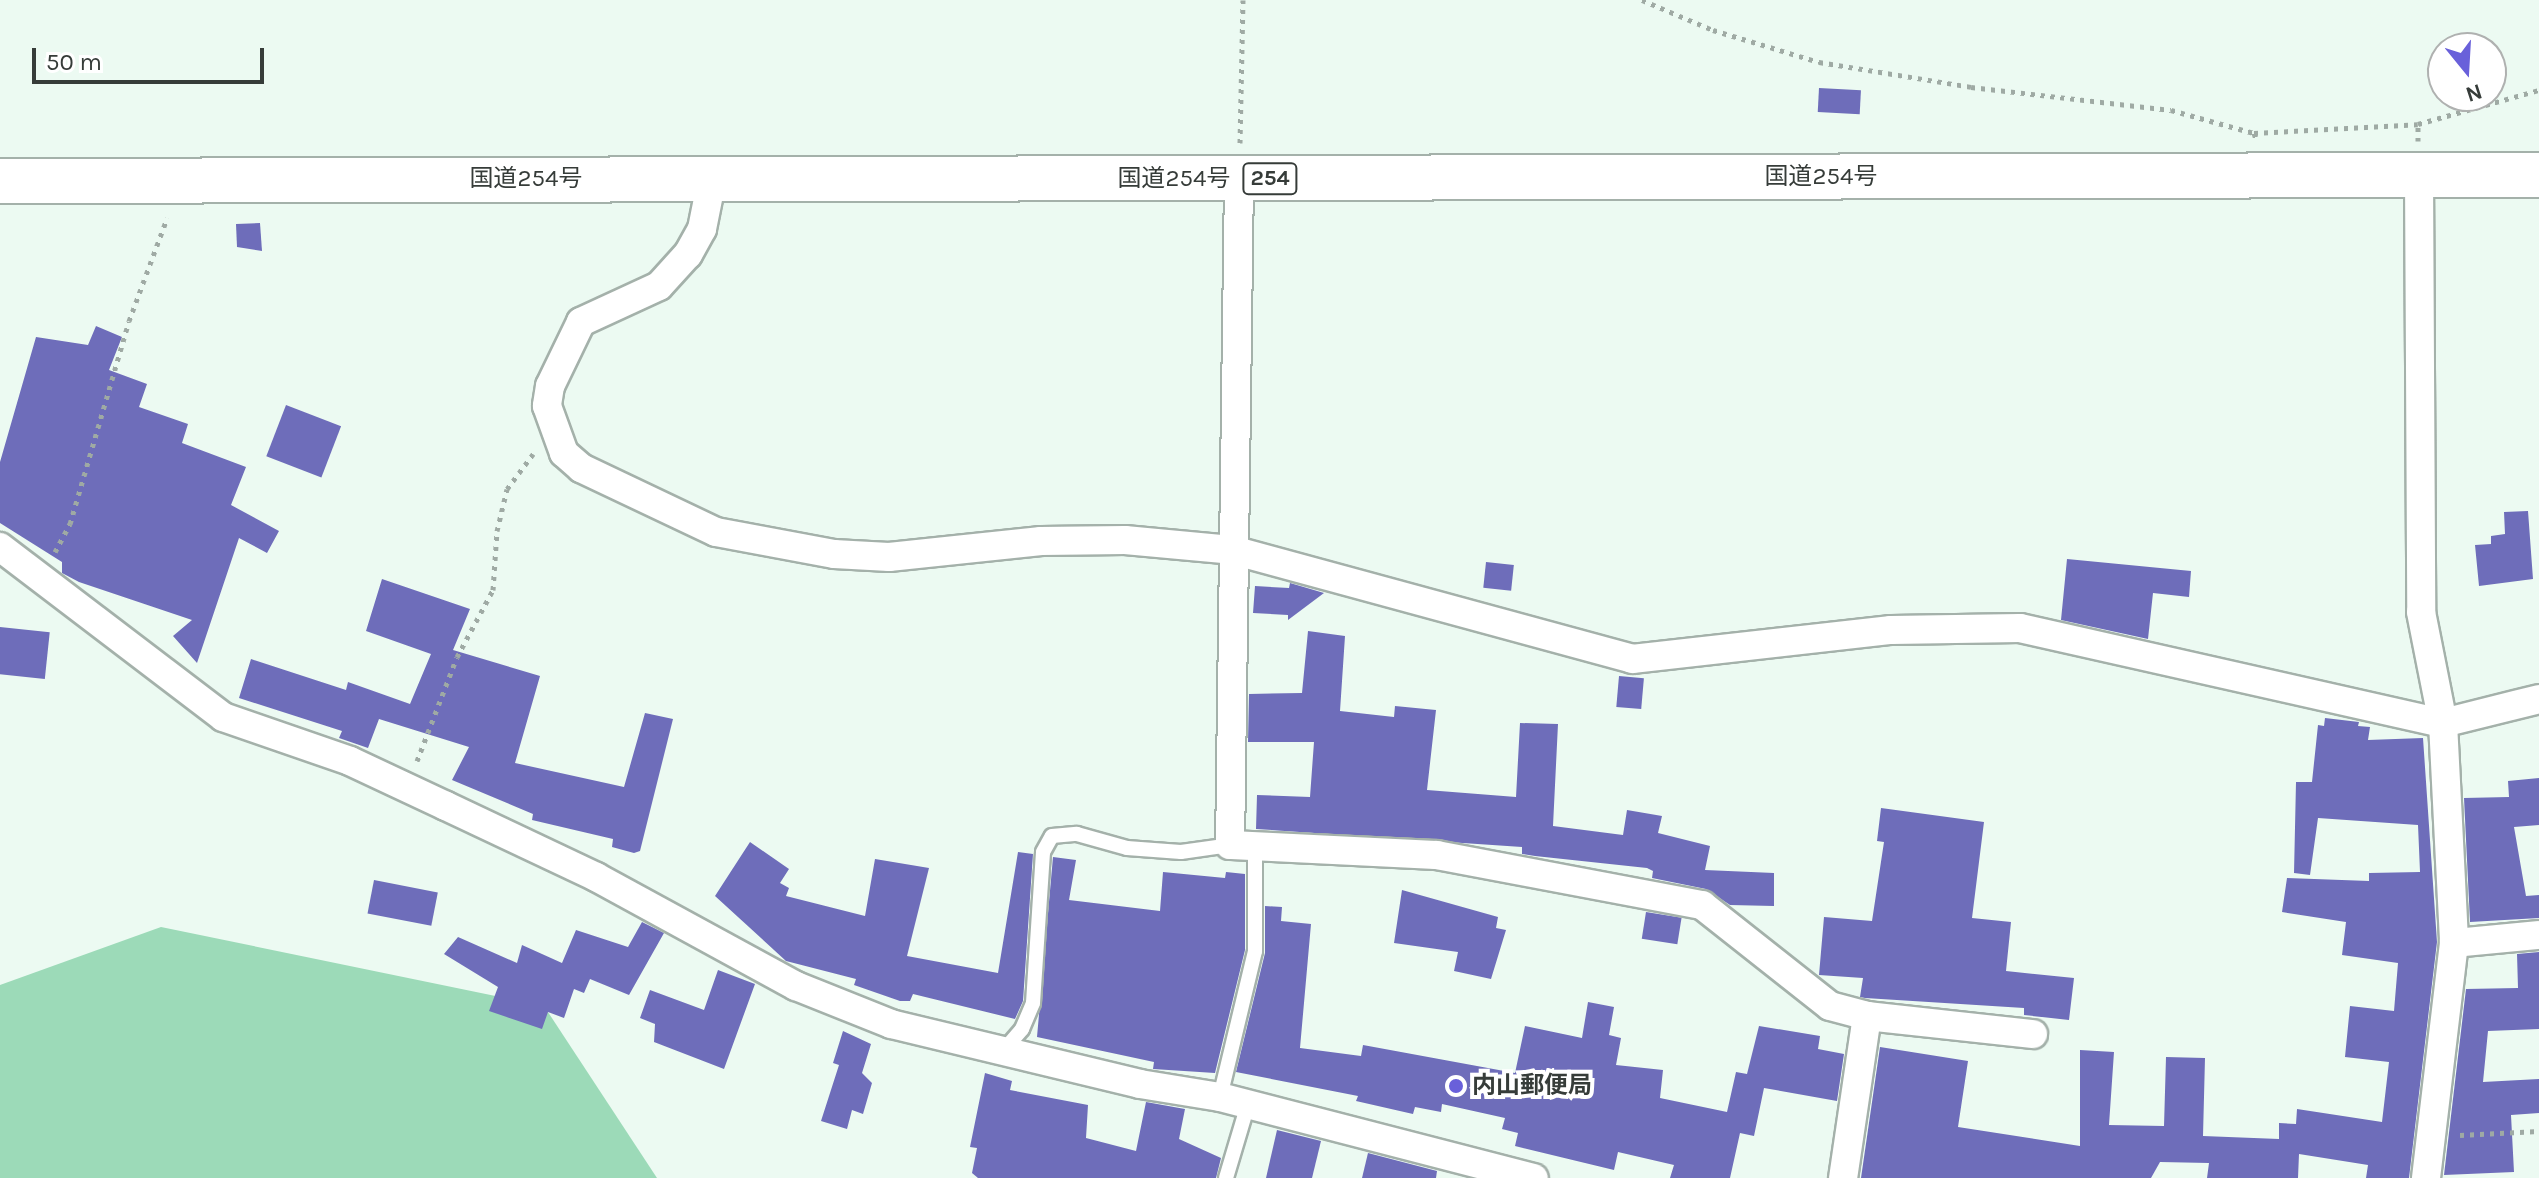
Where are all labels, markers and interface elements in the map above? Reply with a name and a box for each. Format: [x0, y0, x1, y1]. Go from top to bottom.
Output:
scale bar [36, 32, 268, 82]
north arrow [2427, 32, 2507, 112]
text: 50 m [46, 48, 102, 76]
text: N [2462, 78, 2485, 108]
road number: 254 [1242, 161, 1298, 197]
street label: 国道254号 [1765, 163, 1877, 191]
street label: 国道254号 [470, 165, 582, 193]
street label: 国道254号 [1118, 165, 1230, 193]
place label: 内山郵便局 [1472, 1072, 1592, 1100]
marker: 内山郵便局 [1447, 1077, 1465, 1095]

